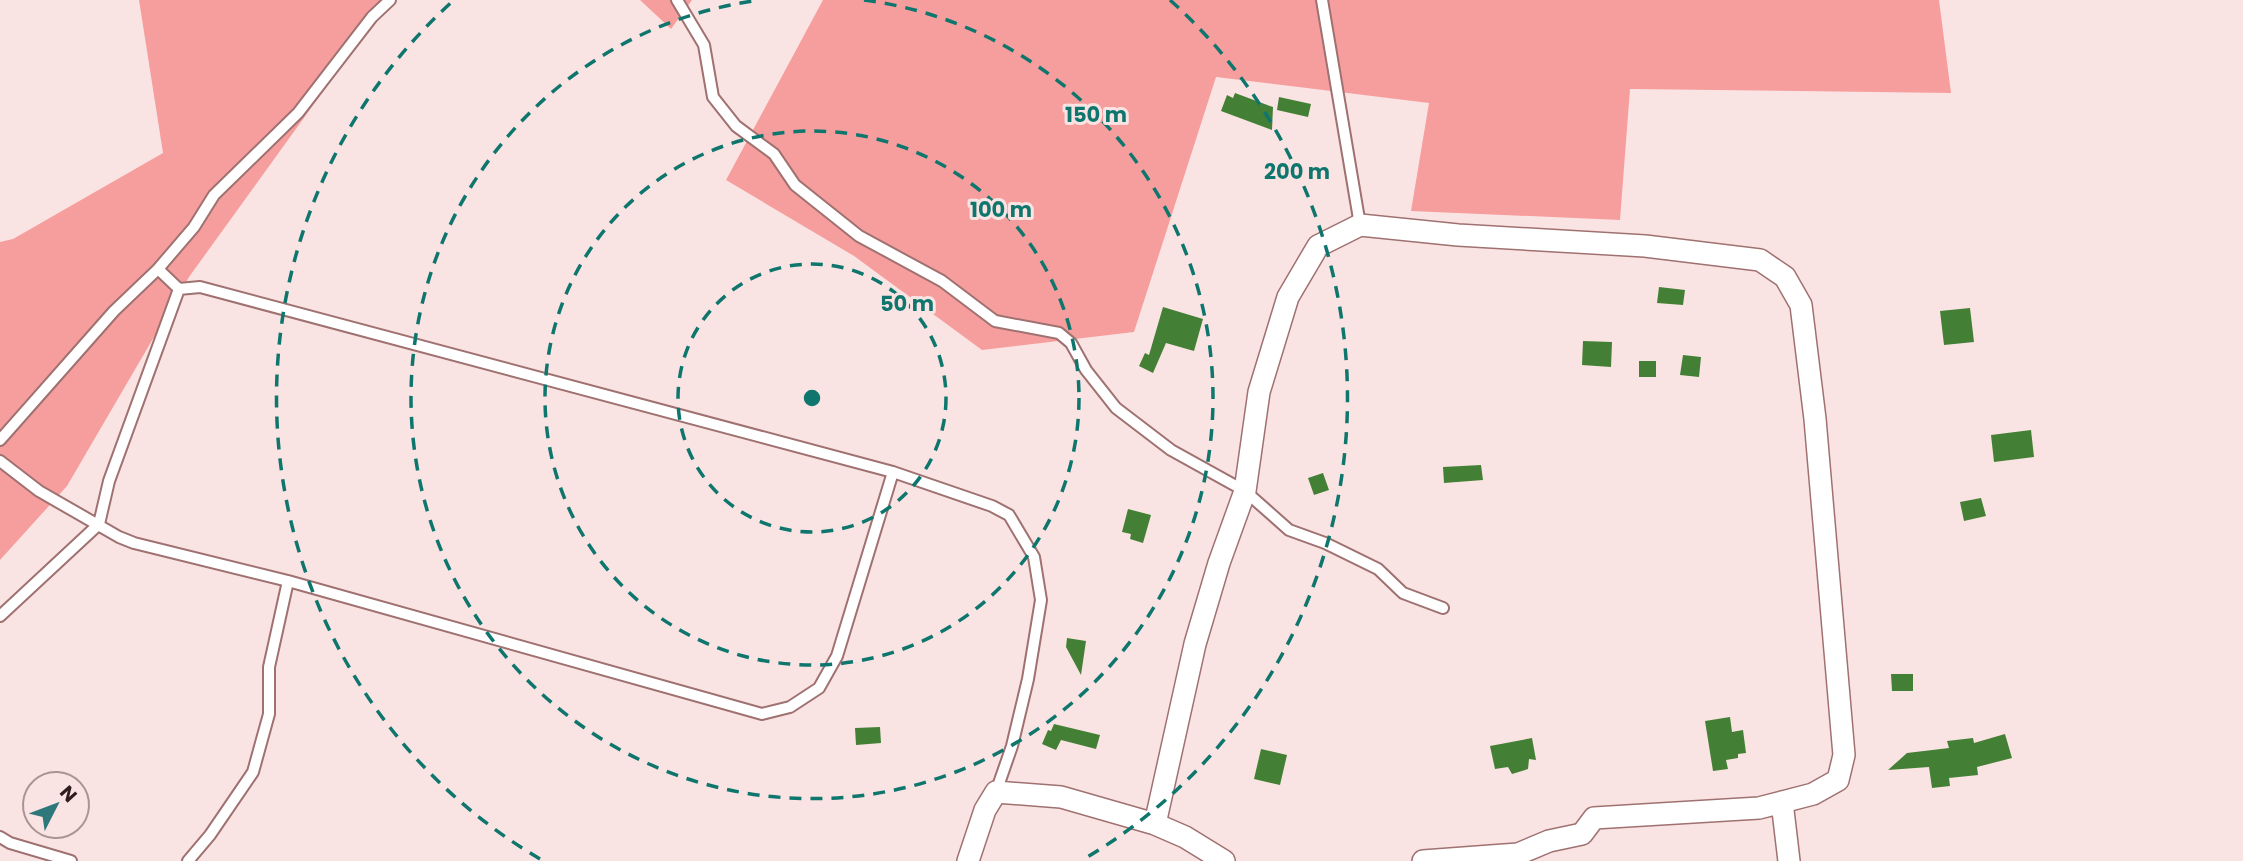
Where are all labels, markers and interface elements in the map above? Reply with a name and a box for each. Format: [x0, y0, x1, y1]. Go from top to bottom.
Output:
text: 150 m [1065, 100, 1127, 129]
text: 200 m [1264, 157, 1330, 186]
text: 100 m [970, 195, 1032, 224]
text: 50 m [880, 289, 934, 318]
centre of rings [800, 386, 824, 410]
north arrow [21, 770, 91, 840]
text: N [53, 780, 83, 808]

